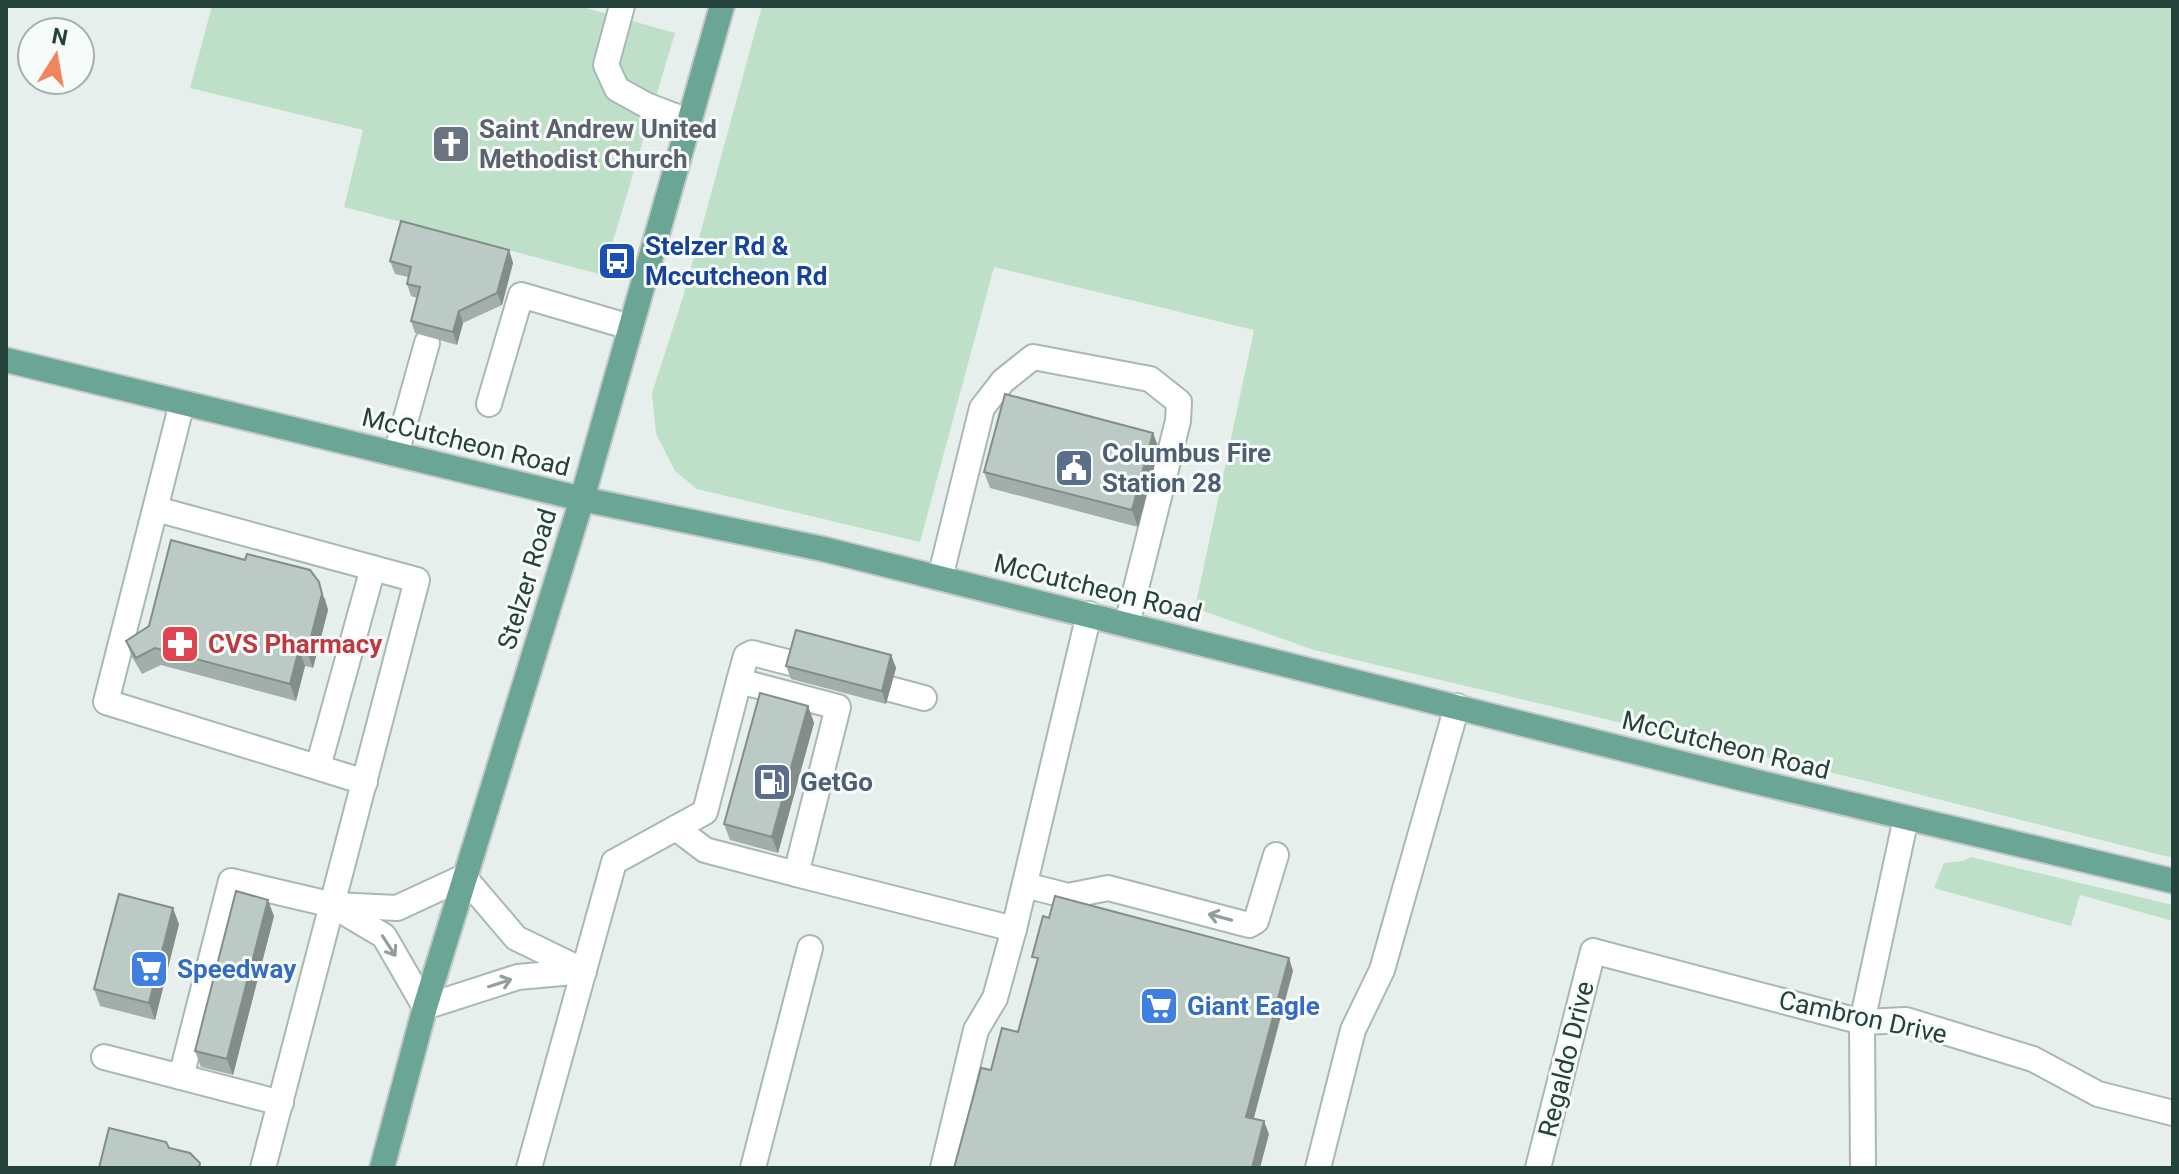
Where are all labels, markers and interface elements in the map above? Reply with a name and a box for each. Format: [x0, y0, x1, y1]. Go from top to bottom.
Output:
north arrow [16, 16, 96, 96]
text: N [50, 23, 70, 51]
place label: Saint Andrew United Methodist Church [479, 114, 717, 174]
church icon: Saint Andrew United Methodist Church [430, 123, 472, 165]
place label: Stelzer Rd & Mccutcheon Rd [645, 231, 827, 291]
bus stop icon: Stelzer Rd & Mccutcheon Rd [596, 240, 638, 282]
street label: McCutcheon Road [359, 402, 573, 482]
place label: Columbus Fire Station 28 [1102, 438, 1271, 498]
public building icon: Columbus Fire Station 28 [1053, 447, 1095, 489]
street label: Stelzer Road [491, 505, 563, 653]
street label: McCutcheon Road [991, 548, 1205, 628]
pharmacy icon: CVS Pharmacy [159, 623, 201, 665]
place label: CVS Pharmacy [208, 629, 383, 659]
street label: McCutcheon Road [1619, 705, 1833, 785]
fuel station icon: GetGo [751, 761, 793, 803]
place label: GetGo [800, 767, 873, 797]
one-way arrow [1208, 909, 1234, 924]
one-way arrow [381, 935, 398, 957]
supermarket icon: Speedway [128, 948, 170, 990]
place label: Speedway [177, 954, 297, 984]
one-way arrow [486, 975, 512, 990]
street label: Regaldo Drive [1532, 978, 1600, 1140]
supermarket icon: Giant Eagle [1138, 985, 1180, 1027]
street label: Cambron Drive [1776, 985, 1950, 1049]
place label: Giant Eagle [1187, 991, 1320, 1021]

